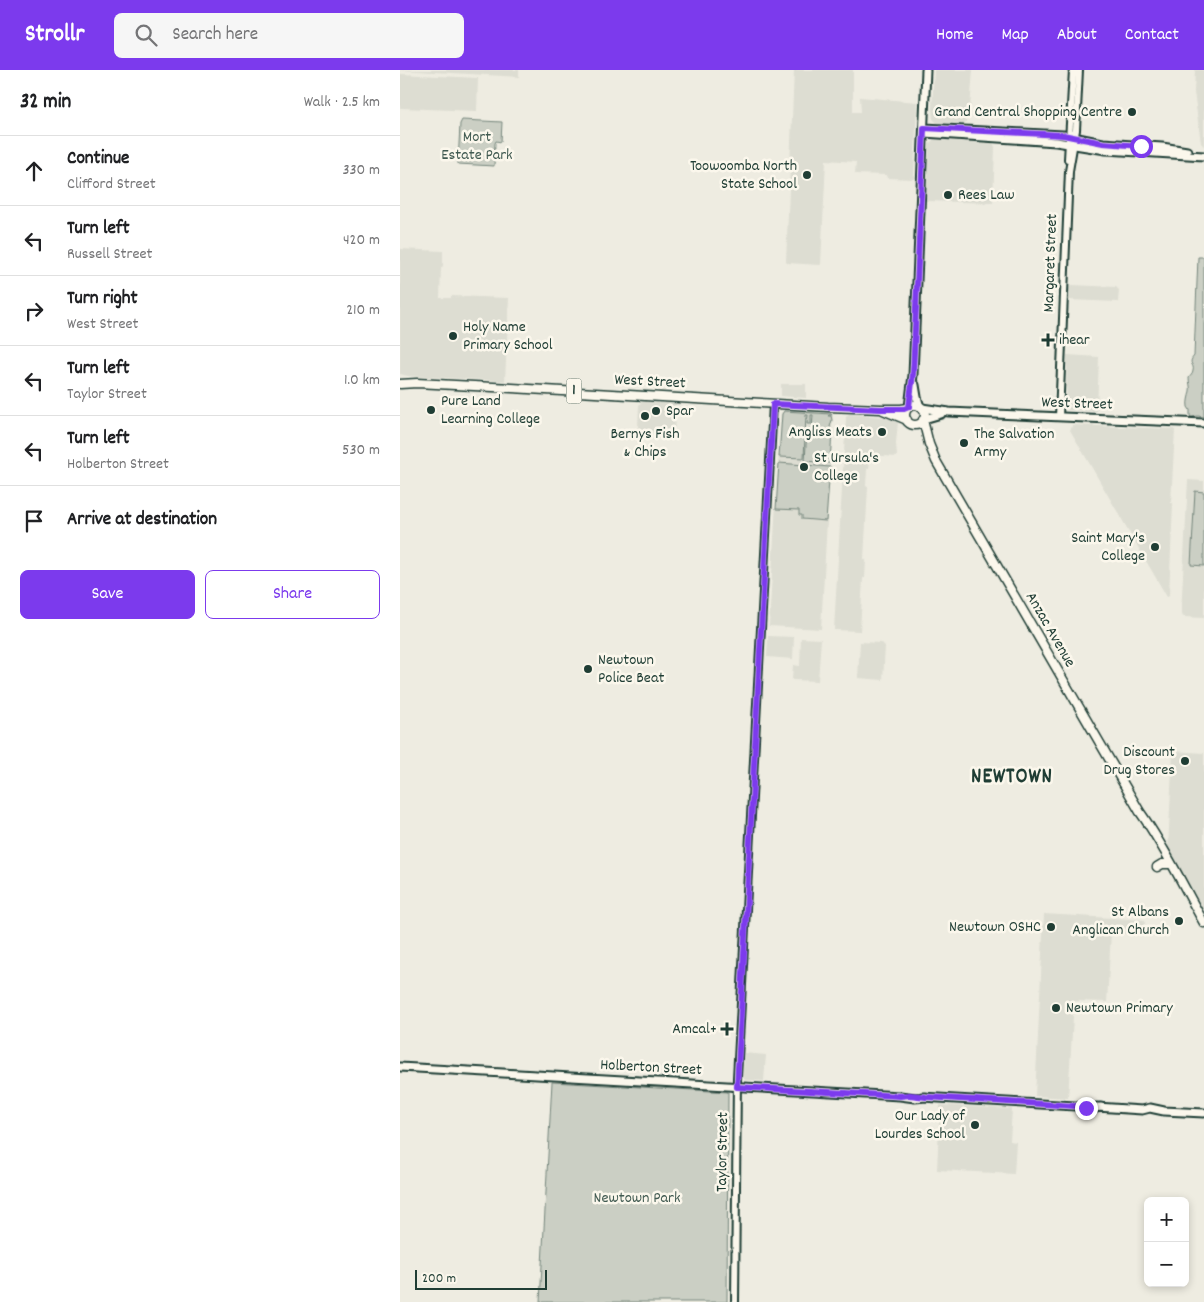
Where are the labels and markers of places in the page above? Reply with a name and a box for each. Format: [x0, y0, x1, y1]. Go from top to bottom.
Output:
place label: Grand Central Shopping Centre [934, 101, 1122, 124]
marker: Grand Central Shopping Centre [1126, 106, 1138, 118]
place label: Toowoomba North State School [690, 155, 797, 196]
marker: Toowoomba North State School [801, 169, 813, 181]
place label: Rees Law [958, 184, 1015, 207]
marker: Rees Law [942, 189, 954, 201]
place label: Holy Name Primary School [463, 316, 553, 357]
place label: ihear [1059, 329, 1090, 352]
marker: Holy Name Primary School [447, 330, 459, 342]
marker: ihear [1041, 333, 1055, 347]
place label: Pure Land Learning College [441, 390, 540, 431]
place label: Spar [666, 400, 694, 423]
marker: Pure Land Learning College [425, 404, 437, 416]
marker: Spar [650, 405, 662, 417]
marker: Bernys Fish & Chips [639, 410, 651, 422]
place label: Angliss Meats [788, 421, 872, 444]
place label: Bernys Fish & Chips [611, 423, 679, 464]
place label: The Salvation Army [974, 423, 1054, 464]
marker: Angliss Meats [876, 426, 888, 438]
marker: The Salvation Army [958, 437, 970, 449]
place label: St Ursula's College [814, 447, 879, 488]
marker: St Ursula's College [798, 461, 810, 473]
place label: Saint Mary's College [1071, 527, 1145, 568]
marker: Saint Mary's College [1149, 541, 1161, 553]
place label: Newtown Police Beat [598, 649, 664, 690]
marker: Newtown Police Beat [582, 663, 594, 675]
place label: Discount Drug Stores [1103, 741, 1175, 782]
marker: Discount Drug Stores [1179, 755, 1191, 767]
place label: St Albans Anglican Church [1072, 901, 1169, 942]
marker: St Albans Anglican Church [1173, 915, 1185, 927]
place label: Newtown OSHC [949, 916, 1041, 939]
marker: Newtown OSHC [1045, 921, 1057, 933]
place label: Newtown Primary [1066, 997, 1173, 1020]
marker: Newtown Primary [1050, 1002, 1062, 1014]
place label: Amcal+ [672, 1018, 717, 1041]
marker: Amcal+ [721, 1023, 733, 1035]
place label: Our Lady of Lourdes School [875, 1105, 965, 1146]
marker: Our Lady of Lourdes School [969, 1119, 981, 1131]

